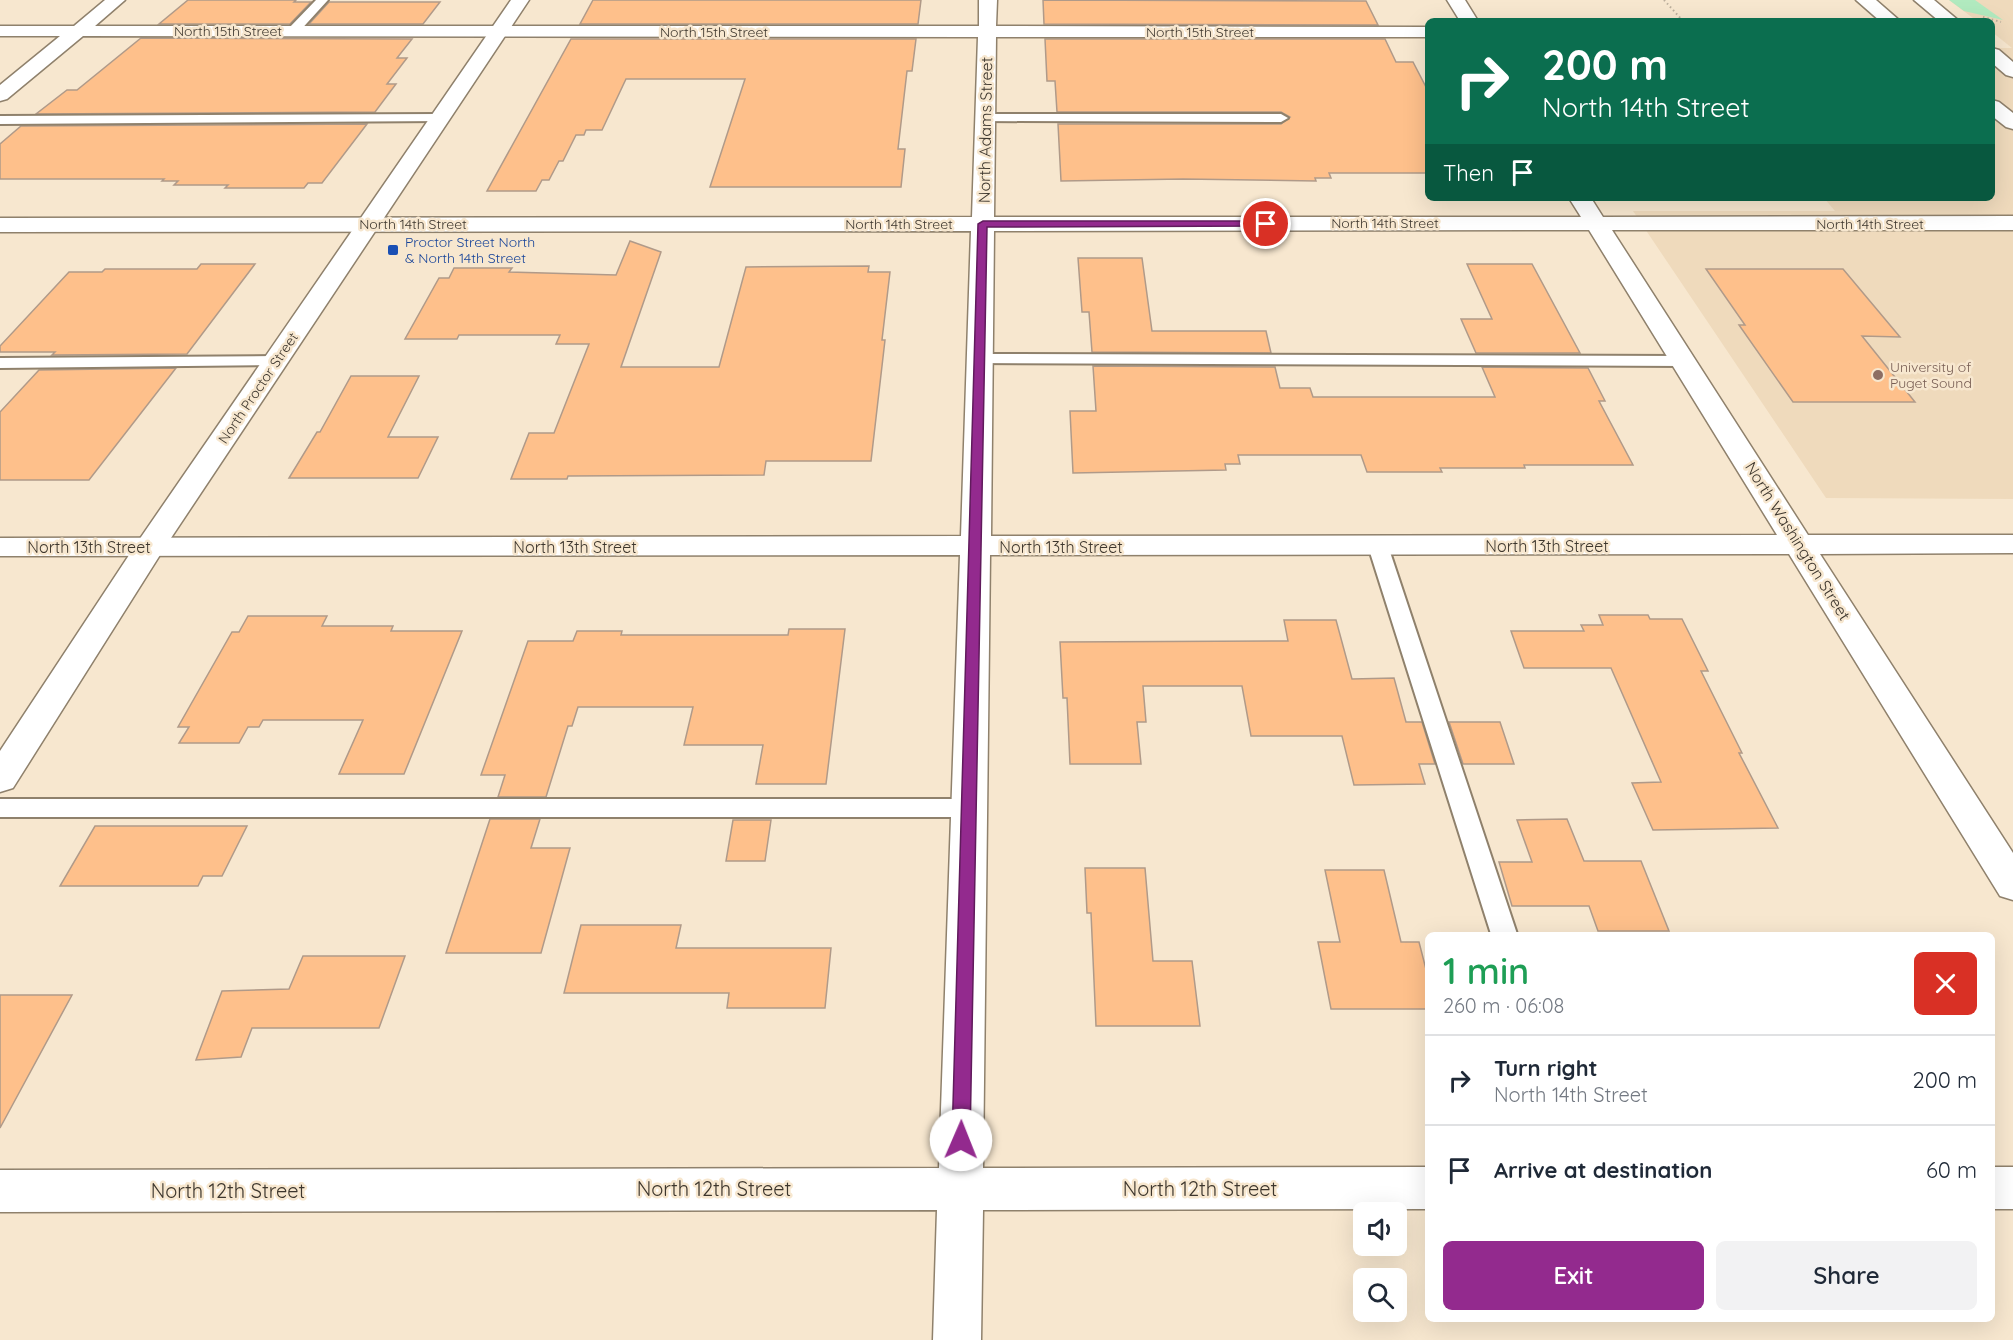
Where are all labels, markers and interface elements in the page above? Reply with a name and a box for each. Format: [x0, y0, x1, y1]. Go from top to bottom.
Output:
street label: North 15th Street [174, 22, 282, 40]
street label: North 15th Street [660, 23, 768, 41]
street label: North 15th Street [1146, 23, 1254, 41]
text: 200 m [1542, 38, 1668, 91]
icon: right [1443, 42, 1521, 120]
street label: North Adams Street [974, 57, 996, 203]
text: North 14th Street [1542, 90, 1750, 124]
icon: arrive [1506, 156, 1539, 189]
text: Then [1443, 159, 1494, 187]
pin [1240, 198, 1291, 249]
icon: arrive [1249, 207, 1282, 240]
street label: North 14th Street [1331, 214, 1439, 232]
street label: North 14th Street [359, 215, 467, 233]
street label: North 14th Street [845, 215, 953, 233]
street label: North 14th Street [1816, 215, 1924, 233]
place label: Proctor Street North & North 14th Street [405, 233, 535, 267]
marker: Proctor Street North & North 14th Street [386, 243, 400, 257]
street label: North Proctor Street [214, 329, 302, 447]
place label: University of Puget Sound [1890, 358, 1972, 392]
marker: University of Puget Sound [1871, 368, 1885, 382]
street label: North Washington Street [1741, 458, 1855, 624]
street label: North 13th Street [1485, 536, 1609, 556]
street label: North 13th Street [27, 537, 151, 557]
street label: North 13th Street [513, 537, 637, 557]
street label: North 13th Street [999, 537, 1123, 557]
text: 1 min [1443, 948, 1529, 993]
button: close [1914, 952, 1977, 1015]
text: 260 m · 06:08 [1443, 993, 1564, 1018]
text: Turn right [1494, 1054, 1598, 1082]
icon: right [1443, 1064, 1476, 1097]
text: 200 m [1913, 1066, 1977, 1094]
text: North 14th Street [1494, 1082, 1648, 1107]
position arrow [929, 1108, 993, 1172]
icon: arrive [1443, 1154, 1476, 1187]
text: Arrive at destination [1494, 1156, 1712, 1184]
text: 60 m [1926, 1156, 1977, 1184]
street label: North 12th Street [637, 1176, 792, 1201]
street label: North 12th Street [1123, 1176, 1278, 1201]
street label: North 12th Street [151, 1178, 306, 1203]
map controls [1353, 1202, 1407, 1322]
button: sound [1353, 1202, 1407, 1256]
button: Exit [1443, 1241, 1704, 1310]
button: Share [1716, 1241, 1977, 1310]
button: search [1353, 1268, 1407, 1322]

